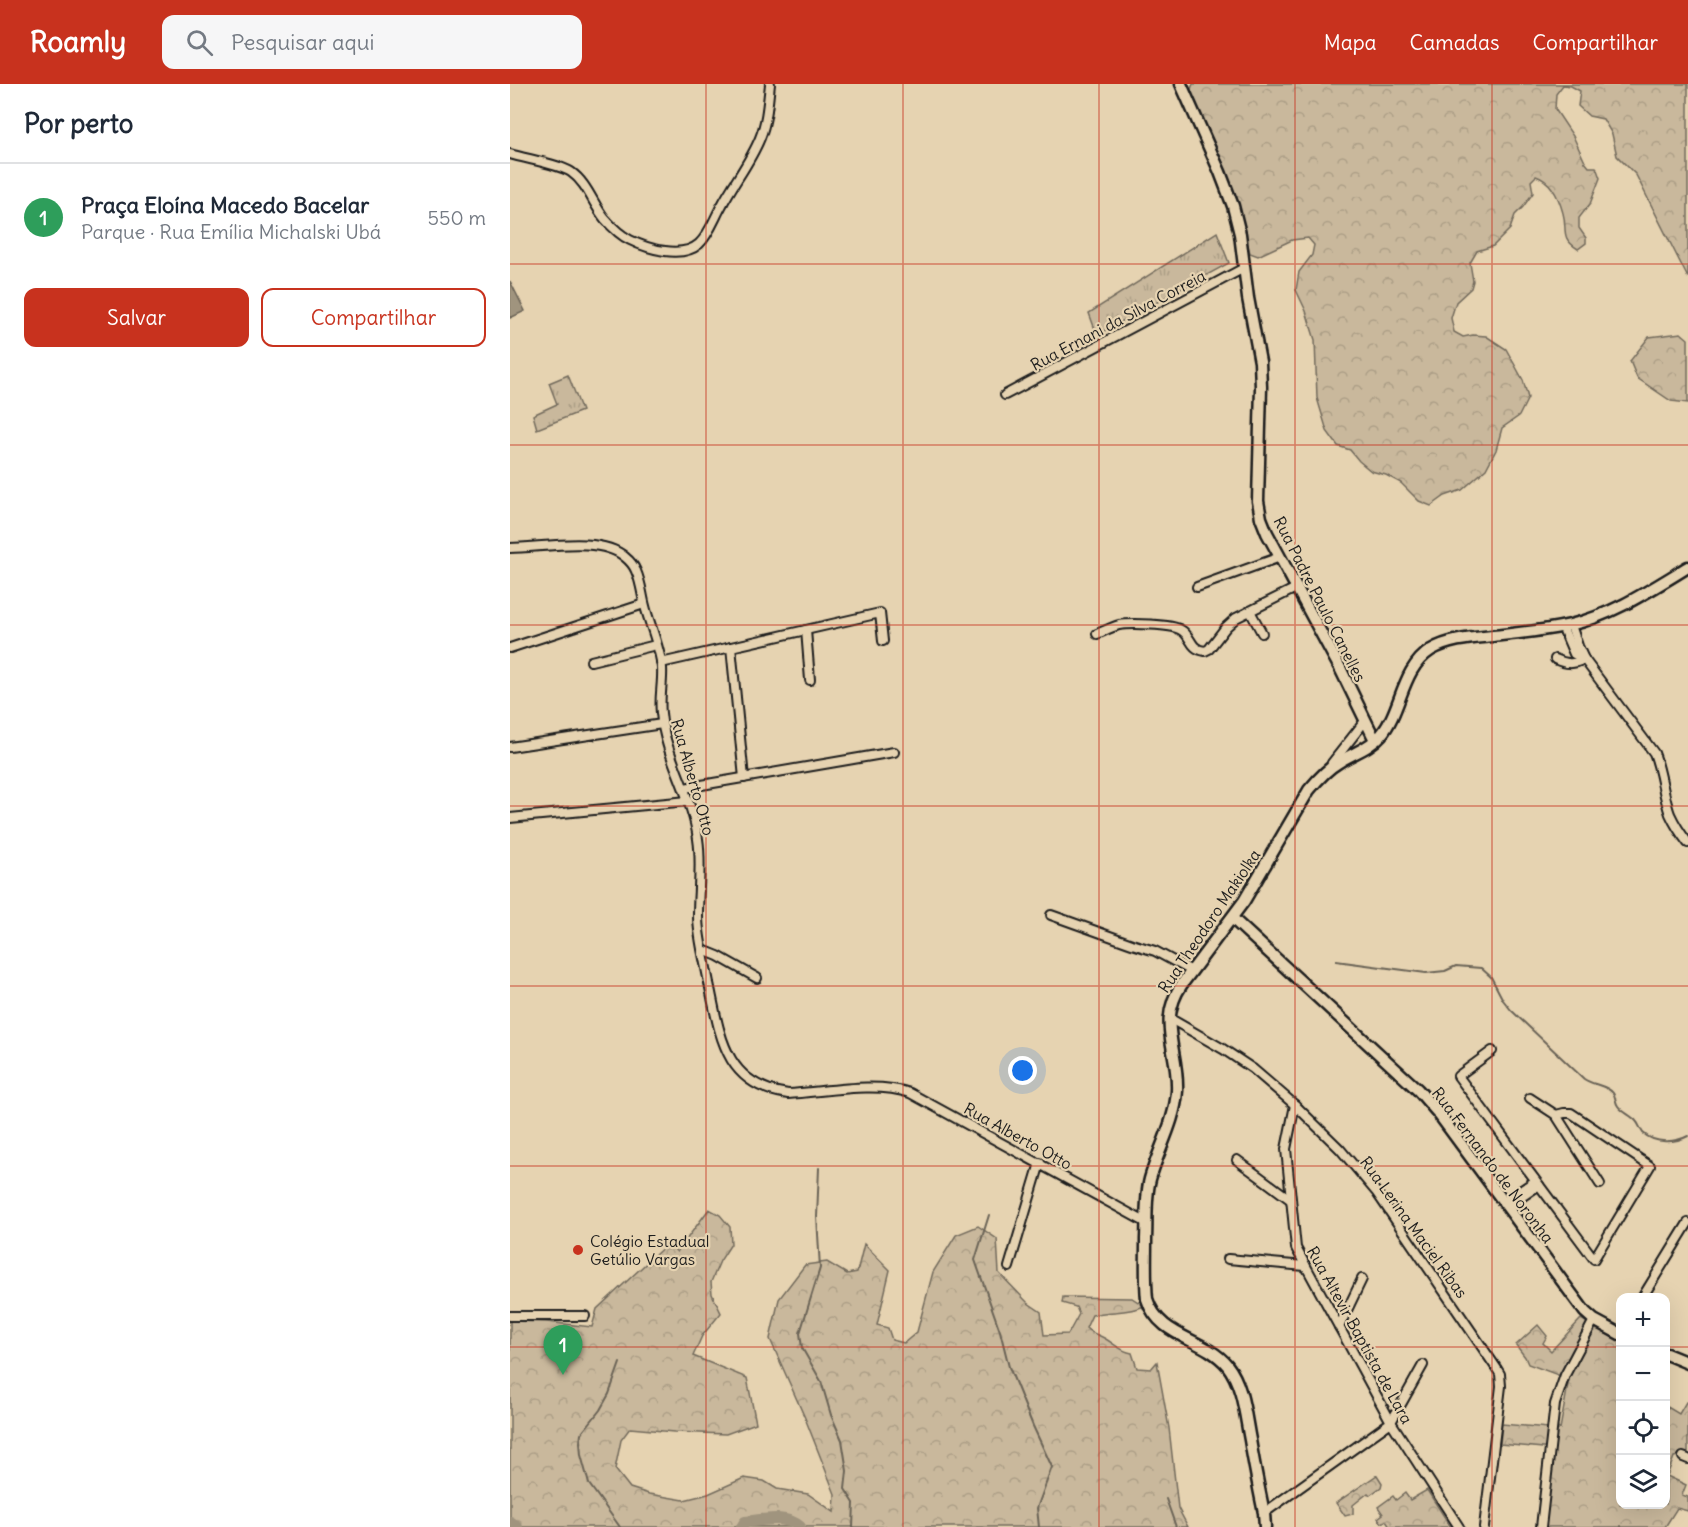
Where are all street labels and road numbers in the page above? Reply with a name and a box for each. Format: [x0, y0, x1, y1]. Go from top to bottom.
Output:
street label: Rua Ernani da Silva Correia [1027, 265, 1209, 375]
street label: Rua Padre Paulo Canelles [1270, 513, 1370, 685]
street label: Rua Alberto Otto [667, 716, 719, 838]
street label: Rua Theodoro Makiolka [1154, 846, 1264, 996]
street label: Rua Fernando de Noronha [1428, 1083, 1558, 1247]
street label: Rua Alberto Otto [960, 1098, 1076, 1174]
street label: Rua Lerina Maciel Ribas [1356, 1152, 1472, 1302]
street label: Rua Altevir Baptista de Lara [1303, 1243, 1417, 1427]

